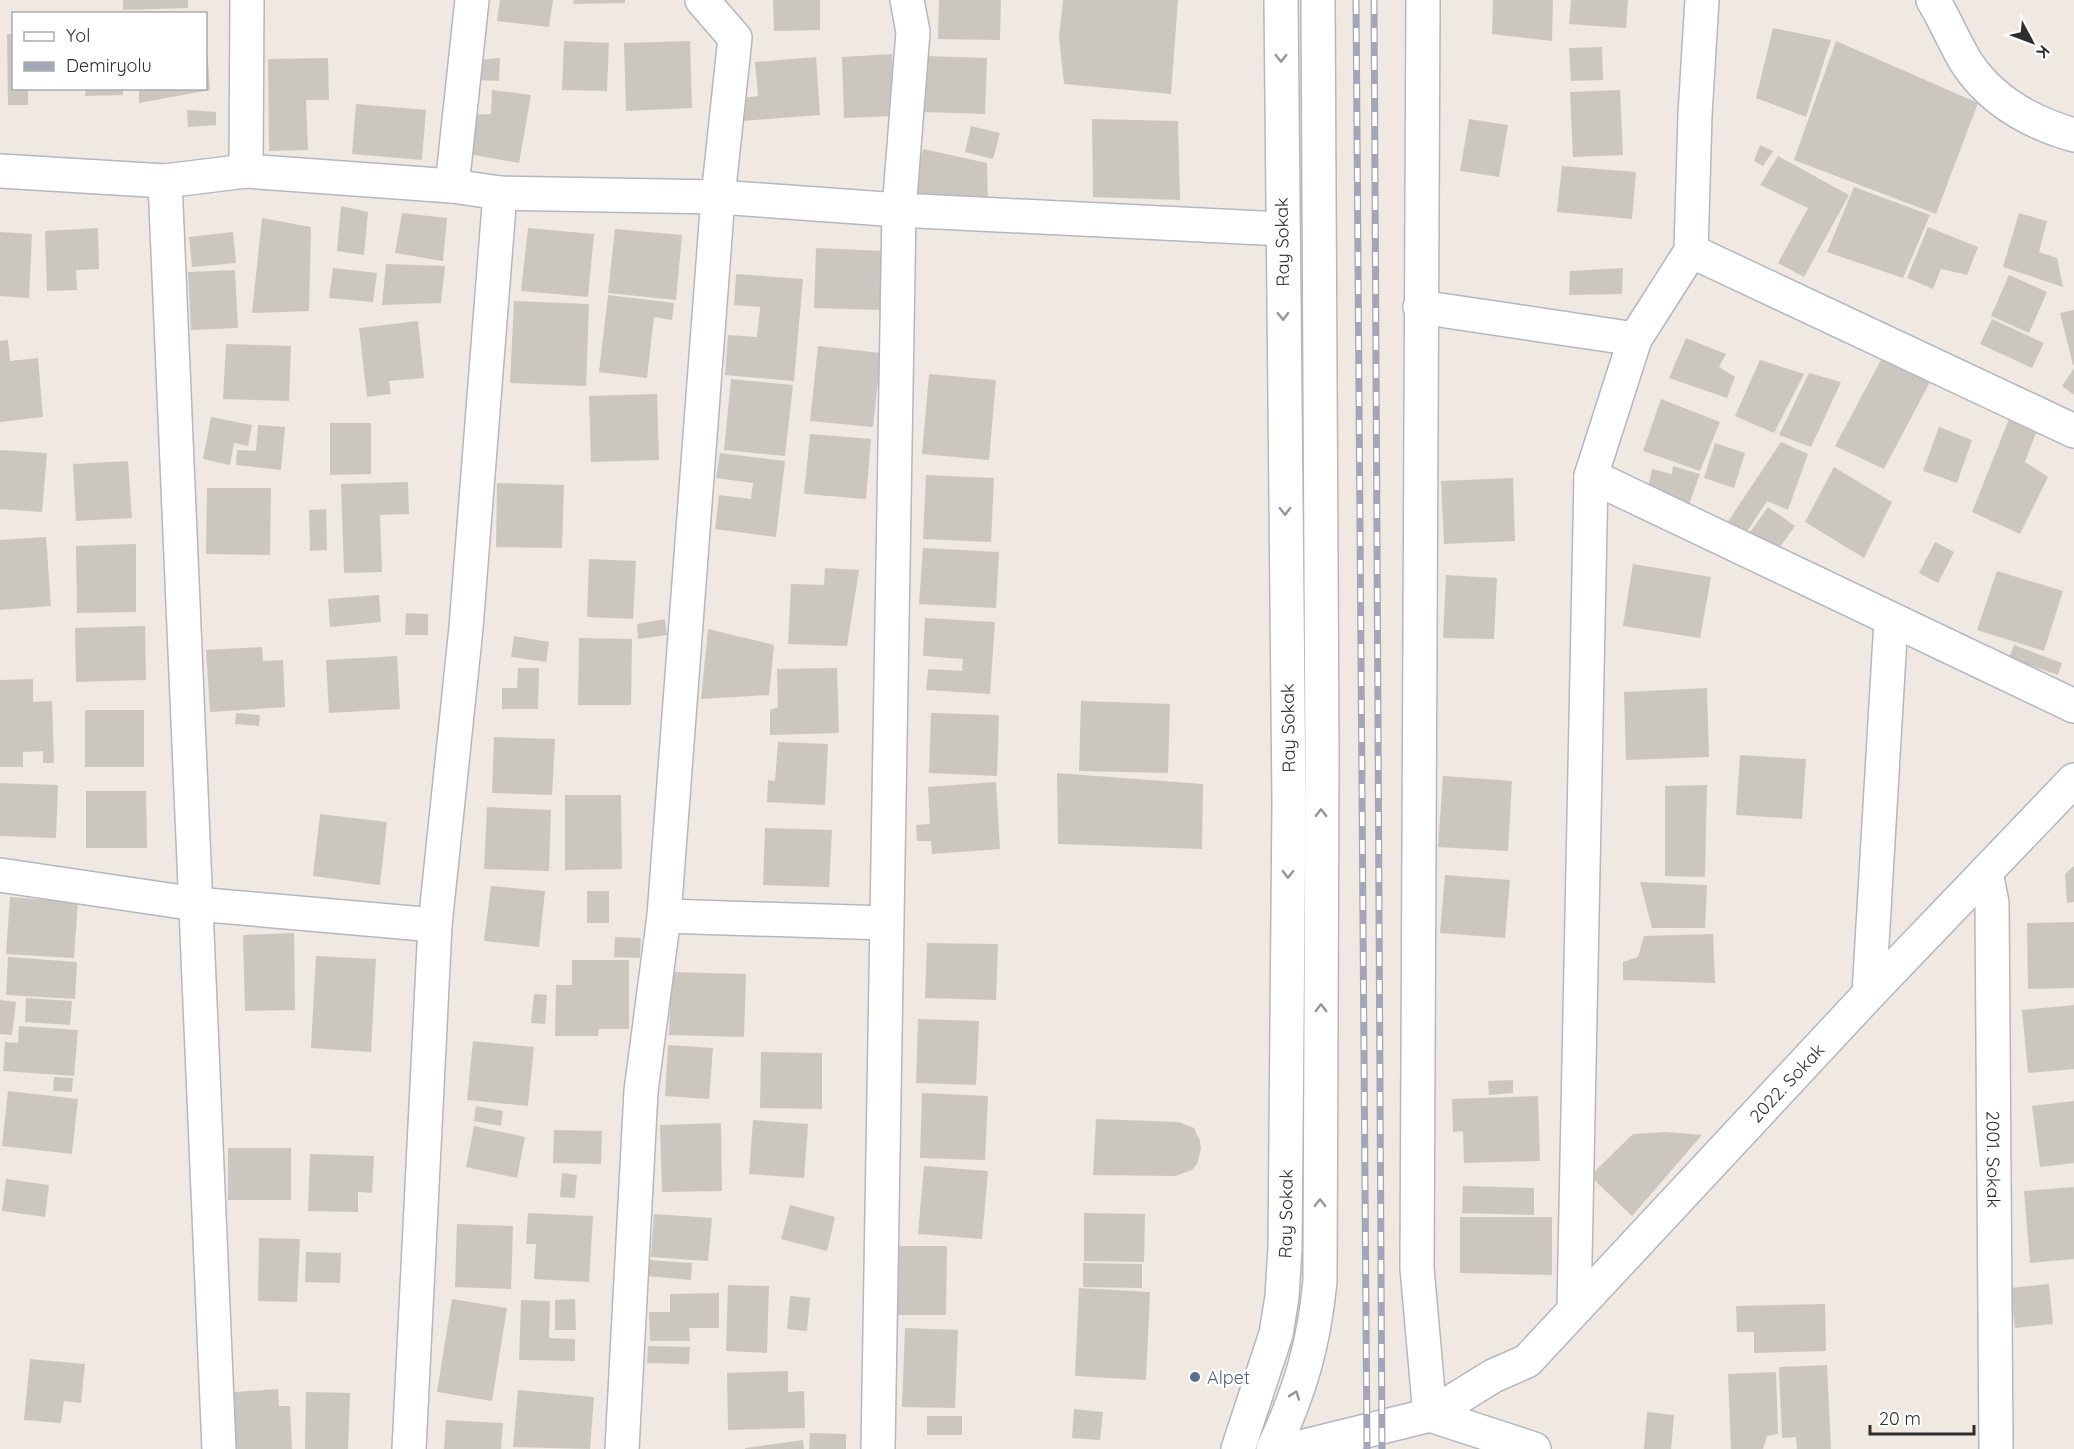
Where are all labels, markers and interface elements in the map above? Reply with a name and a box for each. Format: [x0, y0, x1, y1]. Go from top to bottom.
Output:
legend [12, 12, 207, 90]
north arrow [2002, 12, 2062, 72]
text: Yol [66, 24, 90, 47]
text: K [2032, 41, 2054, 62]
text: Demiryolu [66, 54, 152, 77]
one-way arrow [1275, 54, 1287, 63]
street label: Ray Sokak [1270, 197, 1294, 287]
one-way arrow [1277, 312, 1289, 321]
one-way arrow [1279, 507, 1291, 516]
street label: Ray Sokak [1276, 683, 1300, 773]
one-way arrow [1315, 809, 1327, 818]
one-way arrow [1282, 870, 1294, 879]
one-way arrow [1315, 1004, 1327, 1013]
street label: 2022. Sokak [1744, 1038, 1829, 1127]
street label: 2001. Sokak [1982, 1111, 2006, 1208]
street label: Ray Sokak [1273, 1169, 1297, 1259]
one-way arrow [1314, 1199, 1326, 1208]
place label: Alpet [1207, 1366, 1250, 1389]
marker: Alpet [1188, 1370, 1202, 1384]
one-way arrow [1288, 1390, 1301, 1401]
scale bar [1870, 1398, 1974, 1436]
text: 20 m [1879, 1407, 1921, 1430]

